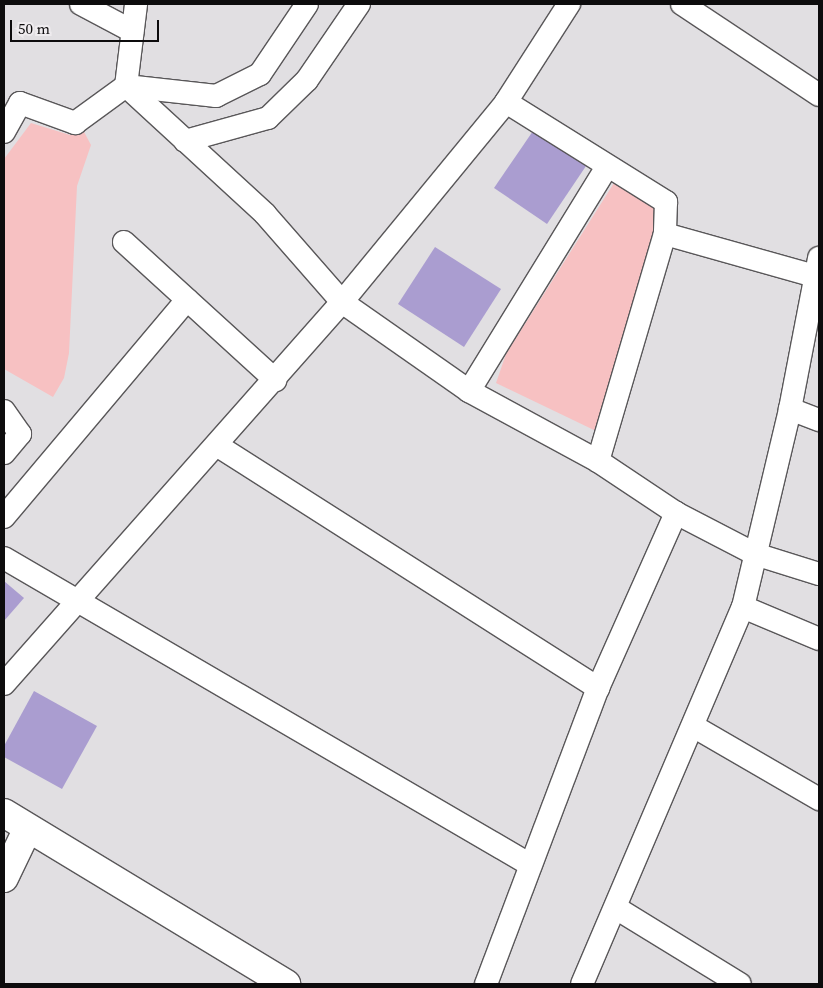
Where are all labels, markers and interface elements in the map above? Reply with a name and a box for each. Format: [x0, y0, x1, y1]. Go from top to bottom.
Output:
scale bar [12, 10, 161, 42]
text: 50 m [18, 18, 50, 39]

